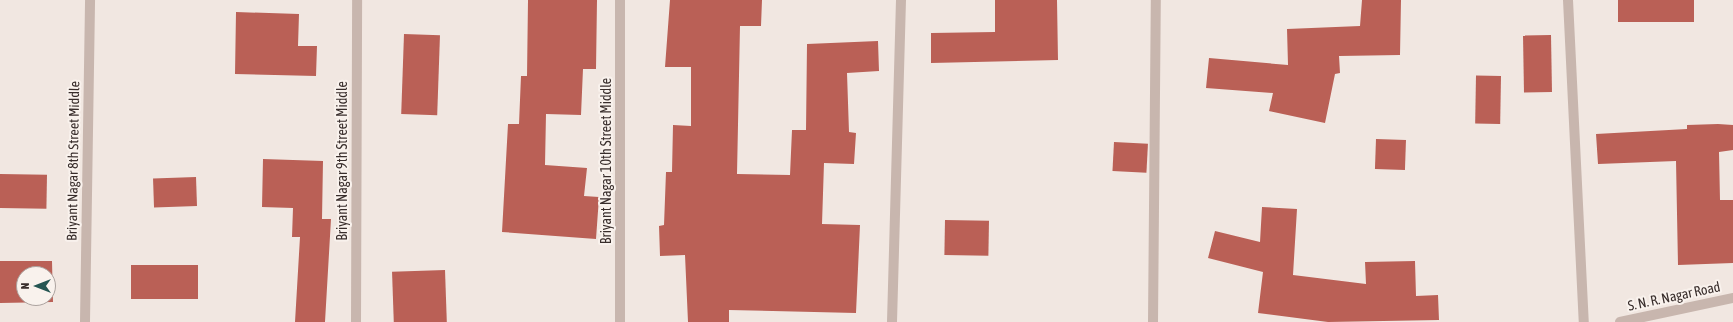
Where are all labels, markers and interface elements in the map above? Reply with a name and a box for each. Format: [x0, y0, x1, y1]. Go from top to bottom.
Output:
street label: Briyant Nagar 10th Street Middle [598, 78, 614, 244]
street label: Briyant Nagar 8th Street Middle [63, 81, 83, 241]
street label: Briyant Nagar 9th Street Middle [334, 81, 350, 241]
north arrow [16, 266, 56, 306]
street label: S. N. R. Nagar Road [1626, 278, 1722, 314]
text: N [19, 283, 31, 289]

